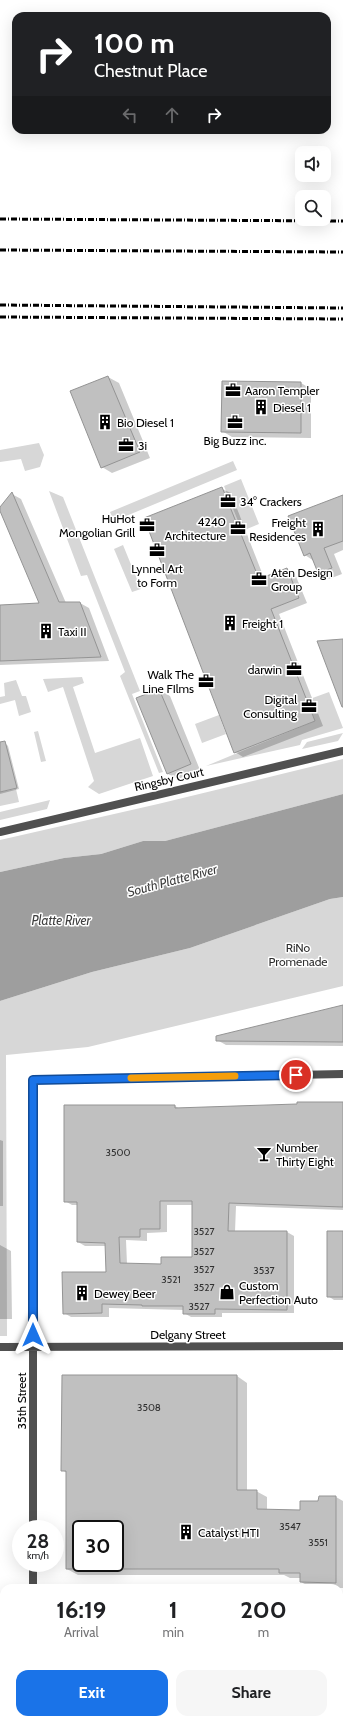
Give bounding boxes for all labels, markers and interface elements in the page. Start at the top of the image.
text: 100 m [94,26,175,60]
icon: right [28,28,80,80]
text: Chestnut Place [94,60,208,82]
icon: left [119,104,141,126]
icon: ahead [161,104,183,126]
icon: right [203,104,225,126]
map controls [295,146,331,226]
button: sound [295,146,331,182]
button: search [295,190,331,226]
office icon: Aaron Templer [224,381,242,399]
place label: Aaron Templer [245,383,320,398]
building icon: Diesel 1 [252,398,270,416]
place label: Diesel 1 [273,400,311,415]
building icon: Bio Diesel 1 [96,413,114,431]
office icon: Big Buzz inc. [226,413,244,431]
place label: Bio Diesel 1 [117,415,174,430]
place label: Big Buzz inc. [204,433,266,448]
office icon: 3i [117,436,135,454]
place label: 3i [138,438,147,453]
office icon: 34° Crackers [219,492,237,510]
place label: 34° Crackers [240,494,302,509]
place label: HuHot Mongolian Grill [59,511,135,540]
place label: 4240 Architecture [165,514,226,543]
place label: Freight Residences [249,515,306,544]
office icon: HuHot Mongolian Grill [138,516,156,534]
office icon: 4240 Architecture [229,519,247,537]
building icon: Freight Residences [309,520,327,538]
office icon: Lynnel Art to Form [148,541,166,559]
place label: Lynnel Art to Form [131,561,183,590]
place label: Aten Design Group [271,565,333,594]
office icon: Aten Design Group [250,570,268,588]
building icon: Freight 1 [221,614,239,632]
place label: Freight 1 [242,616,283,631]
building icon: Taxi II [37,622,55,640]
place label: Taxi II [58,624,86,639]
office icon: darwin [285,660,303,678]
place label: darwin [248,662,282,677]
place label: Walk The Line FIlms [142,667,194,696]
office icon: Walk The Line FIlms [197,672,215,690]
place label: Digital Consulting [243,692,298,721]
office icon: Digital Consulting [300,697,318,715]
street label: Ringsby Court [133,764,205,794]
water label: South Platte River [125,860,220,900]
water label: Platte River [31,912,92,928]
park label: RiNo Promenade [269,940,327,969]
pin [279,1058,313,1092]
icon: arrive [285,1064,307,1086]
place label: Number Thirty Eight [276,1140,334,1169]
bar icon: Number Thirty Eight [255,1145,273,1163]
house number: 3500 [106,1146,130,1159]
house number: 3527 [193,1225,215,1238]
house number: 3527 [193,1245,215,1258]
house number: 3527 [193,1263,215,1276]
house number: 3537 [253,1264,275,1277]
house number: 3521 [161,1273,181,1286]
place label: Custom Perfection Auto [239,1278,318,1307]
house number: 3527 [193,1281,215,1294]
shop icon: Custom Perfection Auto [218,1283,236,1301]
building icon: Dewey Beer [73,1284,91,1302]
place label: Dewey Beer [94,1286,156,1301]
house number: 3527 [188,1300,210,1313]
position arrow [12,1314,54,1356]
street label: Delgany Street [150,1327,226,1342]
street label: 35th Street [14,1372,29,1430]
house number: 3508 [137,1401,161,1414]
speed limit sign: 30 [72,1520,124,1572]
house number: 3547 [279,1520,301,1533]
building icon: Catalyst HTI [177,1523,195,1541]
place label: Catalyst HTI [198,1525,259,1540]
text: 28 [27,1529,49,1553]
house number: 3551 [308,1536,328,1549]
text: km/h [27,1549,49,1562]
text: 16:19 [56,1595,106,1624]
text: 1 [169,1595,178,1624]
text: 200 [240,1595,287,1624]
text: Arrival [64,1624,99,1640]
text: min [163,1624,184,1640]
text: m [258,1624,269,1640]
button: Exit [16,1670,168,1716]
button: Share [176,1670,327,1716]

